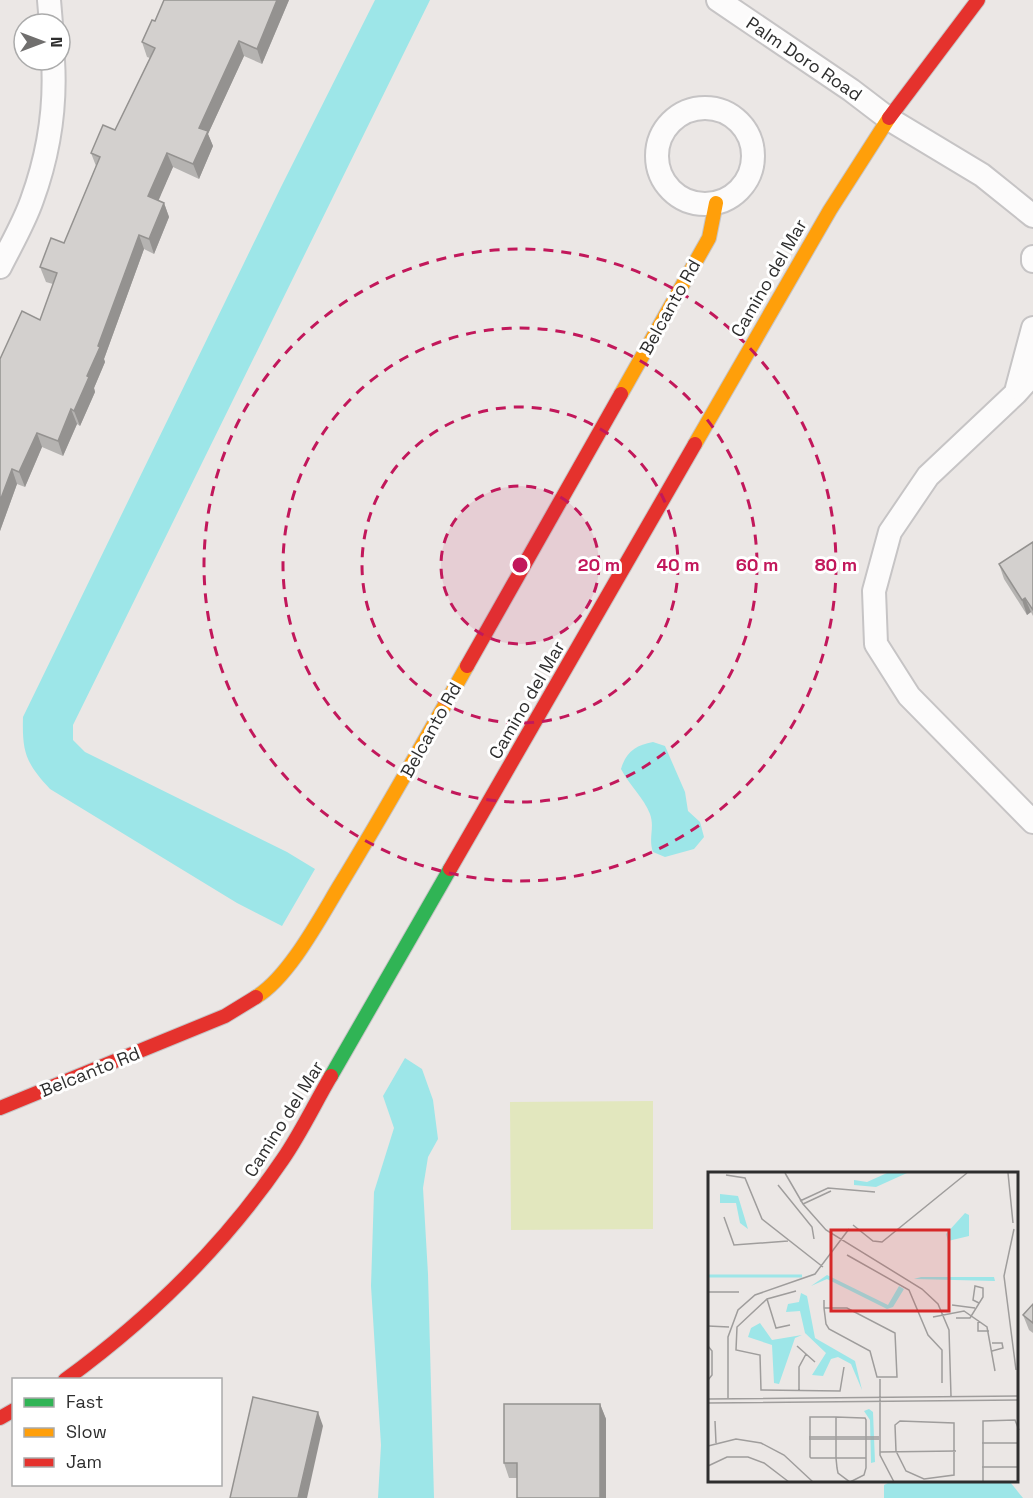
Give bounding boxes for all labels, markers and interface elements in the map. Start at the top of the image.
street label: Palm Doro Road [742,11,867,106]
north arrow [12,12,72,72]
text: N [46,37,67,47]
street label: Camino del Mar [725,214,812,341]
street label: Belcanto Rd [634,255,705,358]
text: 20 m [578,553,620,576]
text: 40 m [656,553,700,576]
text: 60 m [736,553,778,576]
text: 80 m [815,553,857,576]
centre of rings [510,555,530,575]
street label: Camino del Mar [483,636,570,763]
street label: Belcanto Rd [395,678,466,781]
street label: Belcanto Rd [37,1041,143,1102]
street label: Camino del Mar [239,1056,329,1181]
inset map [708,1172,1018,1483]
legend [12,1378,222,1486]
text: Fast [66,1390,103,1413]
text: Slow [66,1420,107,1443]
text: Jam [66,1450,102,1473]

